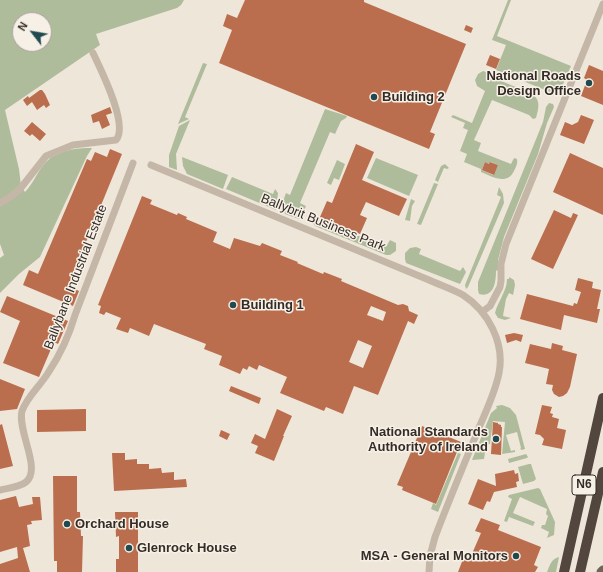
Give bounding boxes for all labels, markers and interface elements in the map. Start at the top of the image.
north arrow [12,12,52,52]
text: N [15,20,30,33]
place label: National Roads Design Office [486,68,581,99]
marker: National Roads Design Office [584,78,594,88]
place label: Building 2 [382,89,445,105]
marker: Building 2 [369,92,379,102]
street label: Ballybrit Business Park [258,191,388,255]
street label: Ballybane Industrial Estate [41,202,111,352]
place label: Building 1 [241,297,304,313]
marker: Building 1 [228,300,238,310]
place label: National Standards Authority of Ireland [368,424,488,455]
marker: National Standards Authority of Ireland [491,434,501,444]
road number: N6 [572,475,596,495]
place label: Orchard House [75,516,169,532]
marker: Orchard House [62,519,72,529]
place label: Glenrock House [137,540,237,556]
marker: Glenrock House [124,543,134,553]
place label: MSA - General Monitors [361,548,508,564]
marker: MSA - General Monitors [511,551,521,561]

